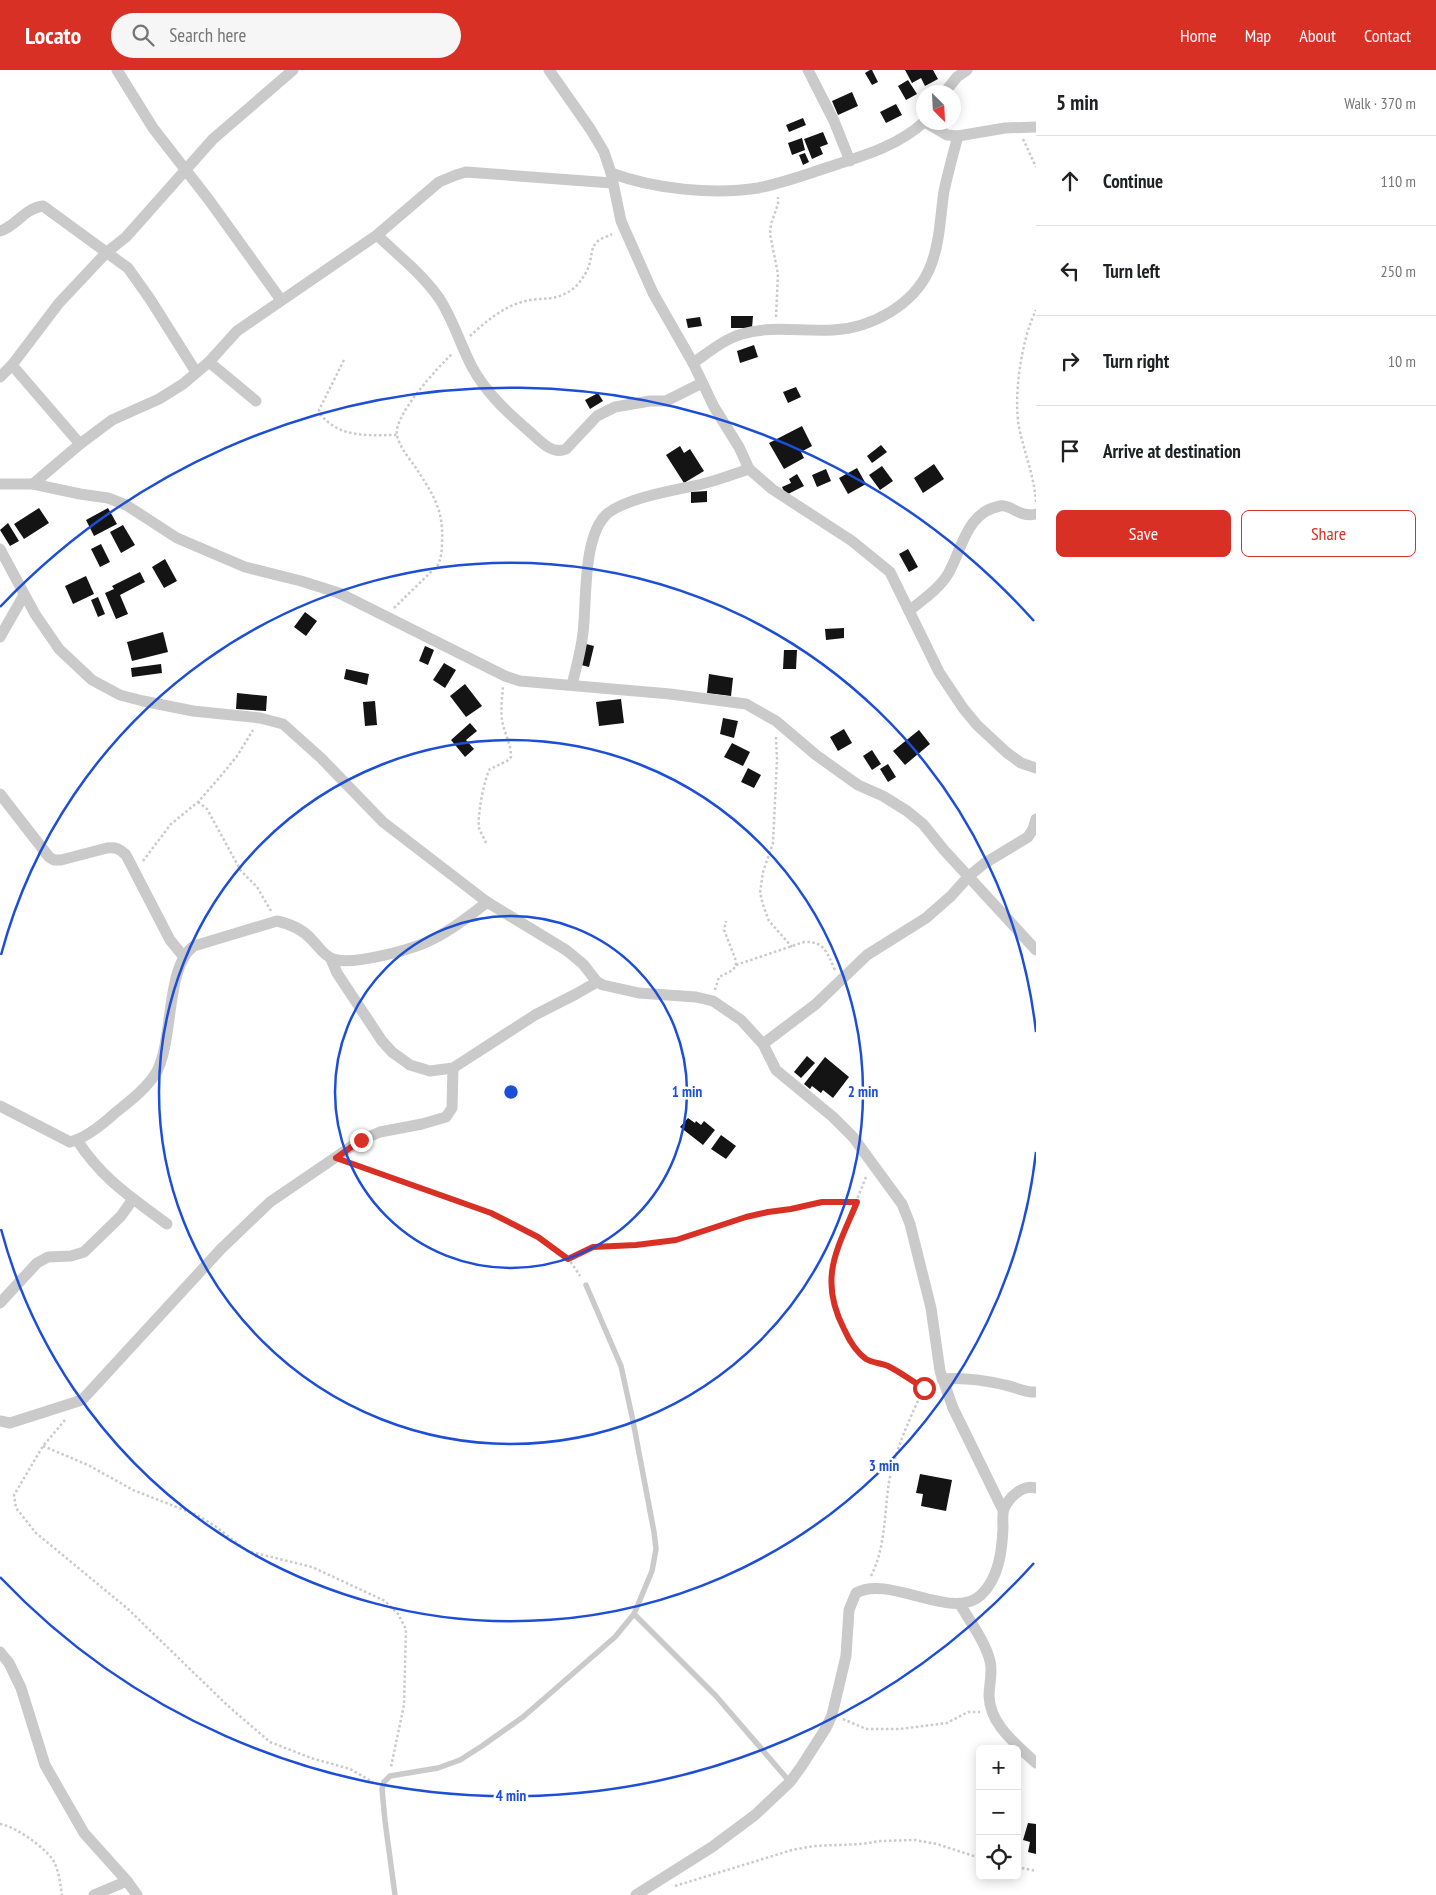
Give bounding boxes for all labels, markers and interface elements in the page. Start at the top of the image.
search box [111,13,461,58]
text: Locato [25,20,81,51]
icon: search [129,21,157,49]
text: Search here [169,23,246,47]
text: Home [1180,24,1217,47]
text: Map [1245,24,1271,47]
text: About [1299,24,1336,47]
text: Contact [1364,24,1411,47]
north arrow [916,85,961,130]
text: 5 min [1056,89,1098,116]
text: Walk · 370 m [1344,93,1416,113]
icon: ahead [1056,167,1084,195]
text: Continue [1103,169,1163,193]
text: 110 m [1381,171,1416,191]
icon: left [1056,257,1084,285]
text: Turn left [1103,259,1160,283]
text: 250 m [1381,261,1416,281]
icon: right [1056,347,1084,375]
text: Turn right [1103,349,1169,373]
text: 10 m [1388,351,1416,371]
icon: arrive [1056,437,1084,465]
text: Arrive at destination [1103,439,1241,463]
button: Save [1056,510,1231,557]
button: Share [1241,510,1416,557]
text: 1 min [672,1082,702,1101]
text: 2 min [848,1082,878,1101]
centre of rings [502,1083,520,1101]
route end [350,1129,373,1152]
route start [913,1377,936,1400]
text: 3 min [869,1456,899,1475]
map controls [976,1745,1021,1880]
button: + [976,1745,1021,1790]
text: 4 min [496,1786,526,1805]
button: − [976,1790,1021,1835]
button: locate [976,1835,1021,1880]

